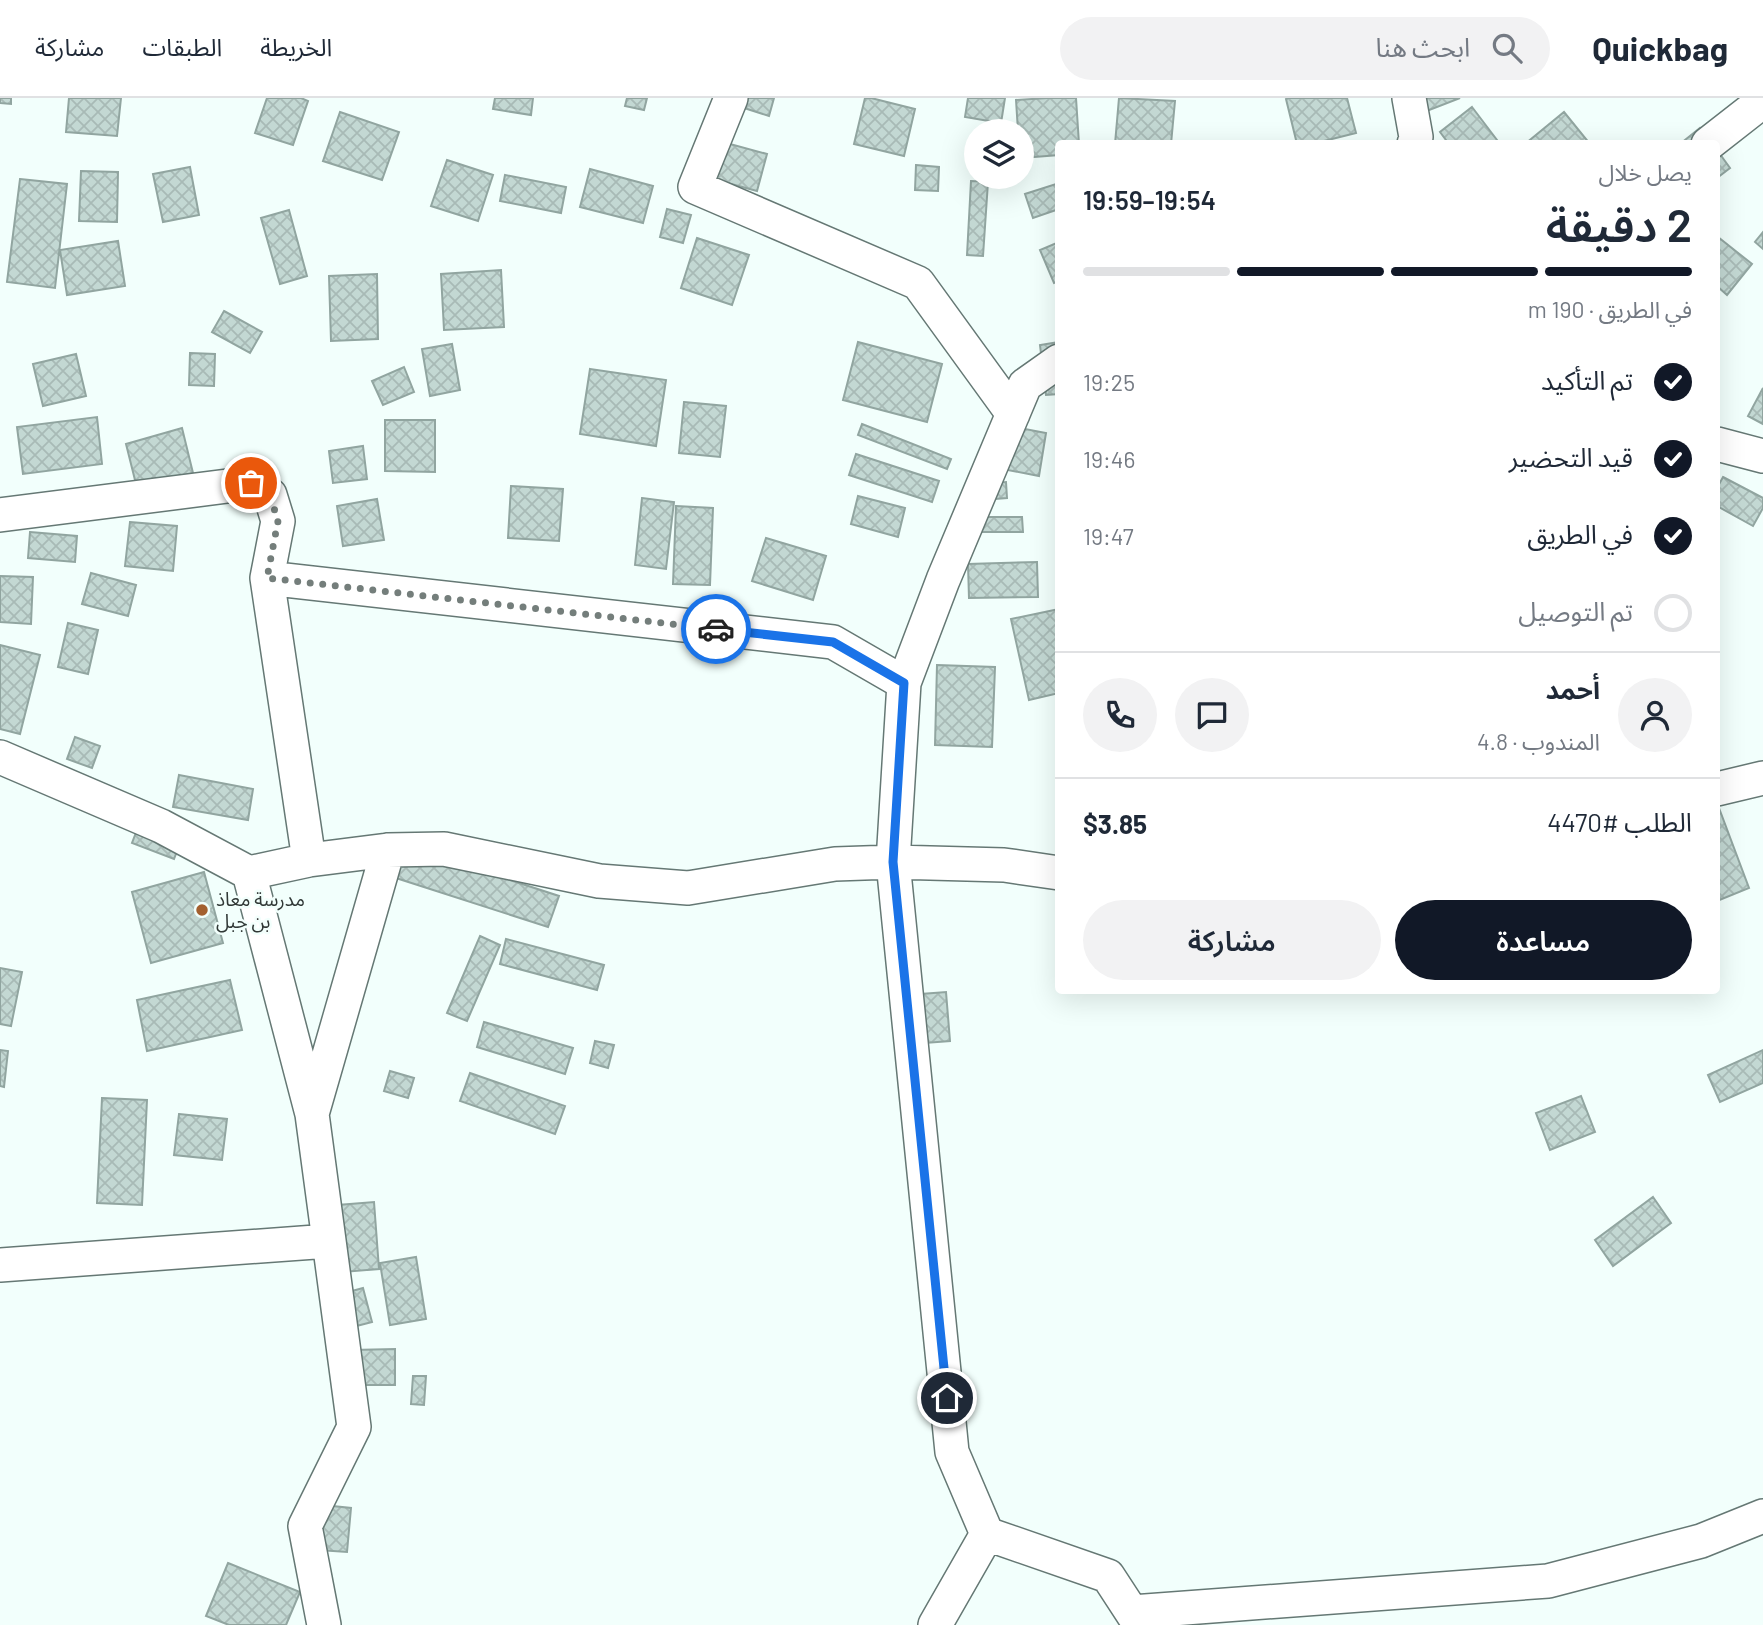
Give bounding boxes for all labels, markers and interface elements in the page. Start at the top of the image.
search box [1060,17,1550,80]
text: Quickbag [1592,28,1728,68]
icon: search [1488,29,1526,67]
text: ابحث هنا [1375,31,1470,62]
text: مشاركة [35,32,104,61]
text: الطبقات [142,32,222,61]
text: الخريطة [260,32,332,61]
map controls [964,119,1034,189]
button: layers [964,119,1034,189]
text: يصل خلال [1599,158,1692,186]
text: 19:54–19:59 [1083,184,1216,215]
text: 2 دقيقة [1546,196,1692,251]
text: في الطريق · 190 m [1528,295,1692,323]
icon: check [1654,363,1692,401]
text: تم التأكيد [1541,364,1633,395]
text: 19:25 [1083,368,1135,396]
icon: check [1654,440,1692,478]
text: قيد التحضير [1509,441,1633,472]
text: 19:46 [1083,445,1135,473]
pin [221,453,281,513]
icon: bag [232,464,270,502]
icon: check [1654,517,1692,555]
text: في الطريق [1527,518,1633,549]
text: 19:47 [1083,522,1134,550]
courier [681,594,751,664]
text: تم التوصيل [1518,595,1633,626]
icon: car [697,610,735,648]
text: أحمد [1546,673,1600,704]
button: phone [1083,678,1157,752]
button: chat [1175,678,1249,752]
button: person [1618,678,1692,752]
text: المندوب · 4.8 [1477,727,1600,755]
text: الطلب #4470 [1547,806,1692,837]
text: $3.85 [1083,808,1147,839]
place label: مدرسة معاذ بن جبل [216,887,305,933]
button: مشاركة [1083,900,1381,980]
button: مساعدة [1395,900,1692,980]
marker: مدرسة معاذ بن جبل [194,902,210,918]
pin [917,1368,977,1428]
icon: home [928,1379,966,1417]

